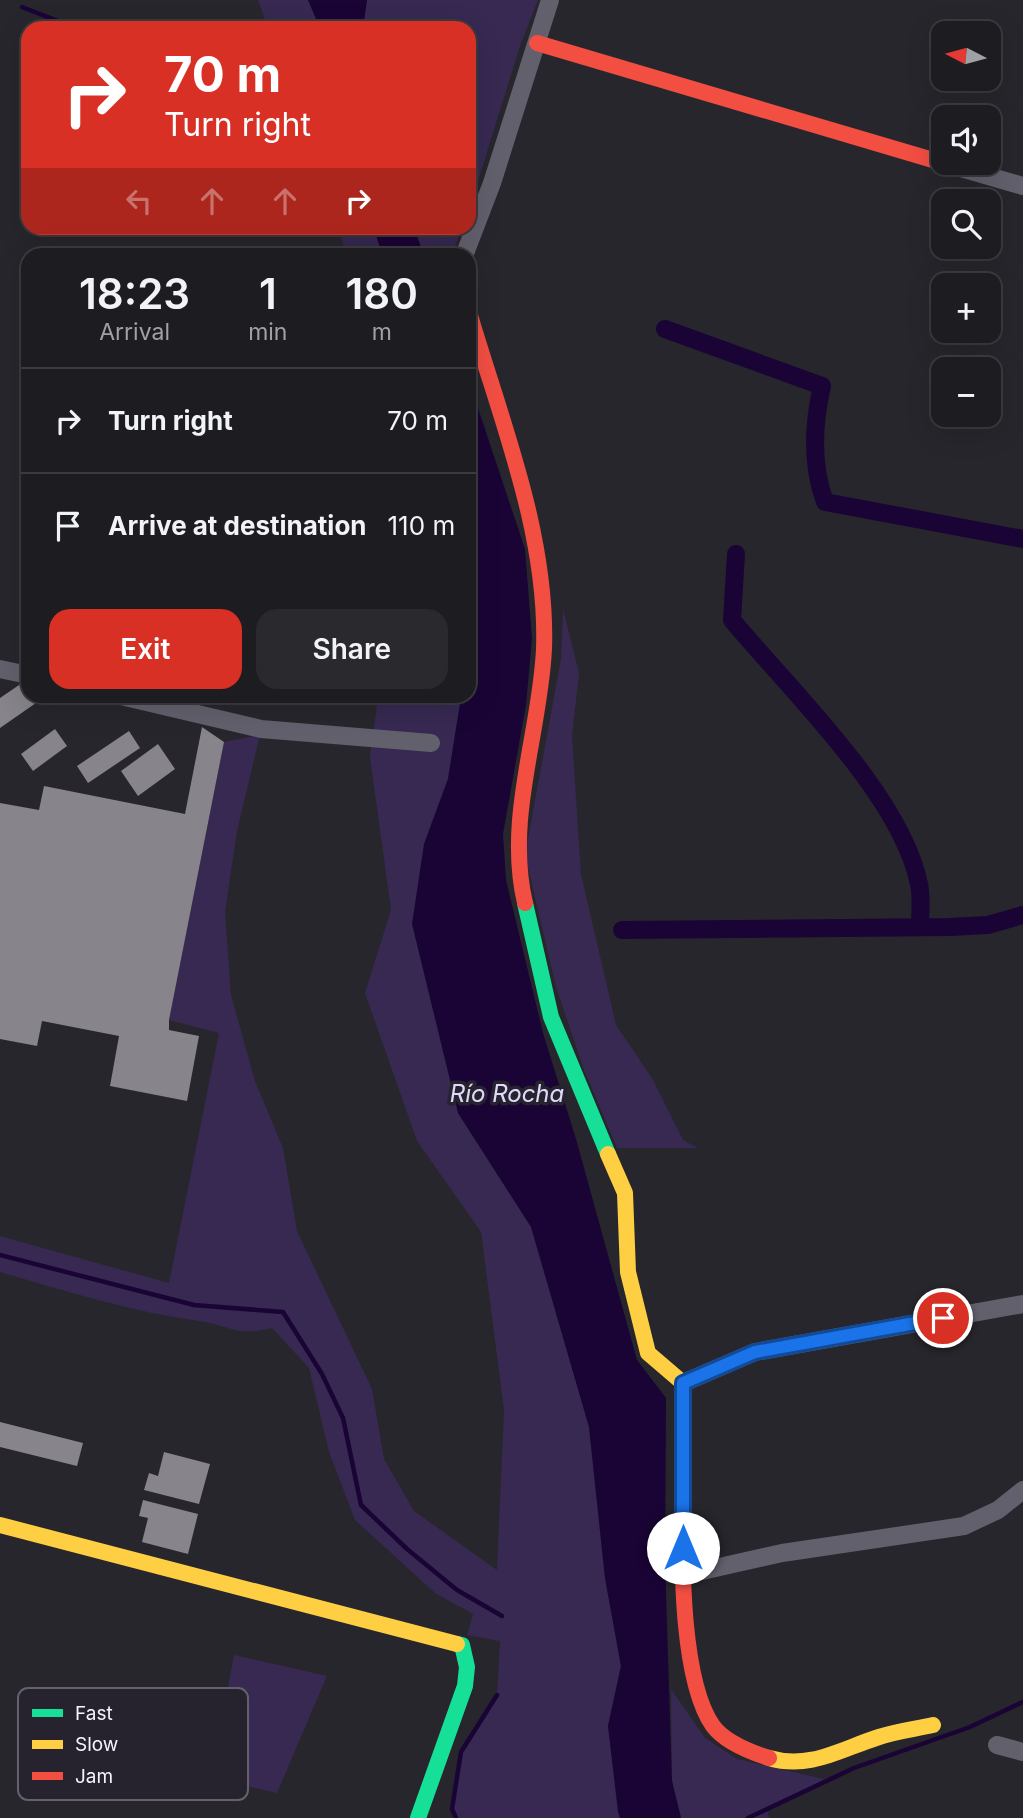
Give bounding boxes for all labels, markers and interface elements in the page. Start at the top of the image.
north arrow [931,21,1001,91]
map controls [931,21,1001,427]
text: 70 m [164,45,281,104]
icon: right [49,49,140,140]
text: Turn right [164,105,311,144]
button: sound [931,105,1001,175]
icon: left [120,182,158,220]
icon: ahead [193,182,231,220]
icon: ahead [266,182,304,220]
icon: right [339,182,377,220]
button: search [931,189,1001,259]
text: 18:23 [79,268,190,319]
text: 1 [259,268,277,319]
text: 180 [346,268,418,319]
button: + [931,273,1001,343]
text: Arrival [99,318,170,346]
text: min [248,318,287,346]
text: m [372,318,392,346]
button: − [931,357,1001,427]
icon: right [49,402,87,440]
text: Turn right [108,405,233,436]
text: 70 m [387,405,448,436]
icon: arrive [49,507,87,545]
text: Arrive at destination [108,510,367,541]
text: 110 m [388,510,455,541]
button: Exit [49,609,242,689]
button: Share [256,609,448,689]
water label: Río Rocha [450,1079,564,1108]
pin [913,1288,973,1348]
icon: arrive [924,1299,962,1337]
position arrow [646,1511,720,1585]
legend [18,1688,248,1800]
text: Fast [75,1702,113,1725]
text: Slow [75,1733,118,1756]
text: Jam [75,1765,113,1788]

